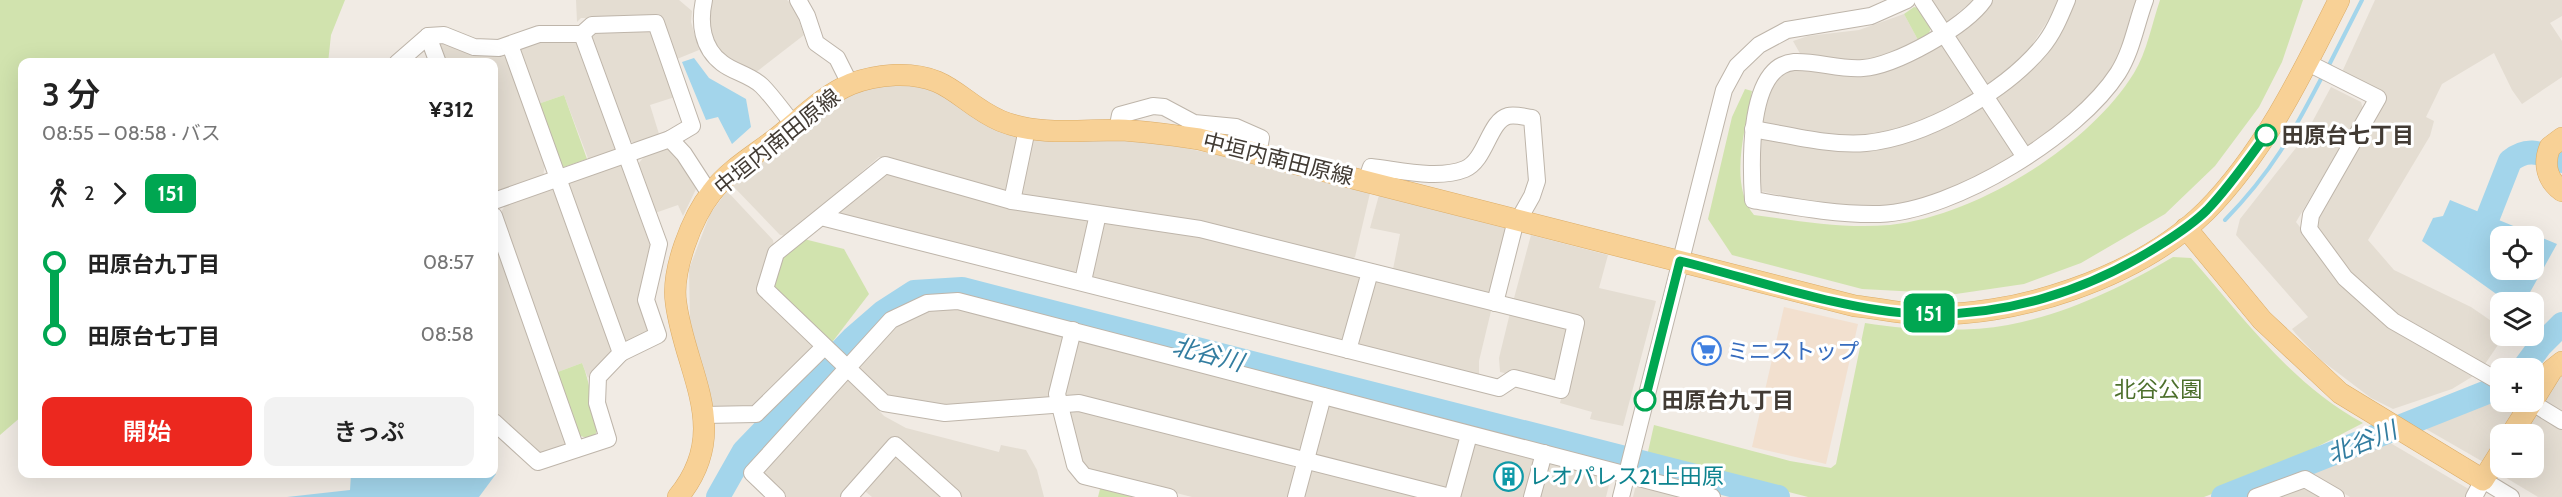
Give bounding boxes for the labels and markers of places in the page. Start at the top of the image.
place label: 田原台七丁目 [2282,122,2414,149]
marker: 田原台七丁目 [2255,124,2277,146]
supermarket icon: ミニストップ [1690,335,1722,367]
place label: ミニストップ [1727,338,1859,365]
place label: 田原台九丁目 [1662,387,1794,414]
marker: 田原台九丁目 [1634,389,1656,411]
building icon: レオパレス21上田原 [1492,460,1524,492]
place label: レオパレス21上田原 [1529,463,1724,490]

